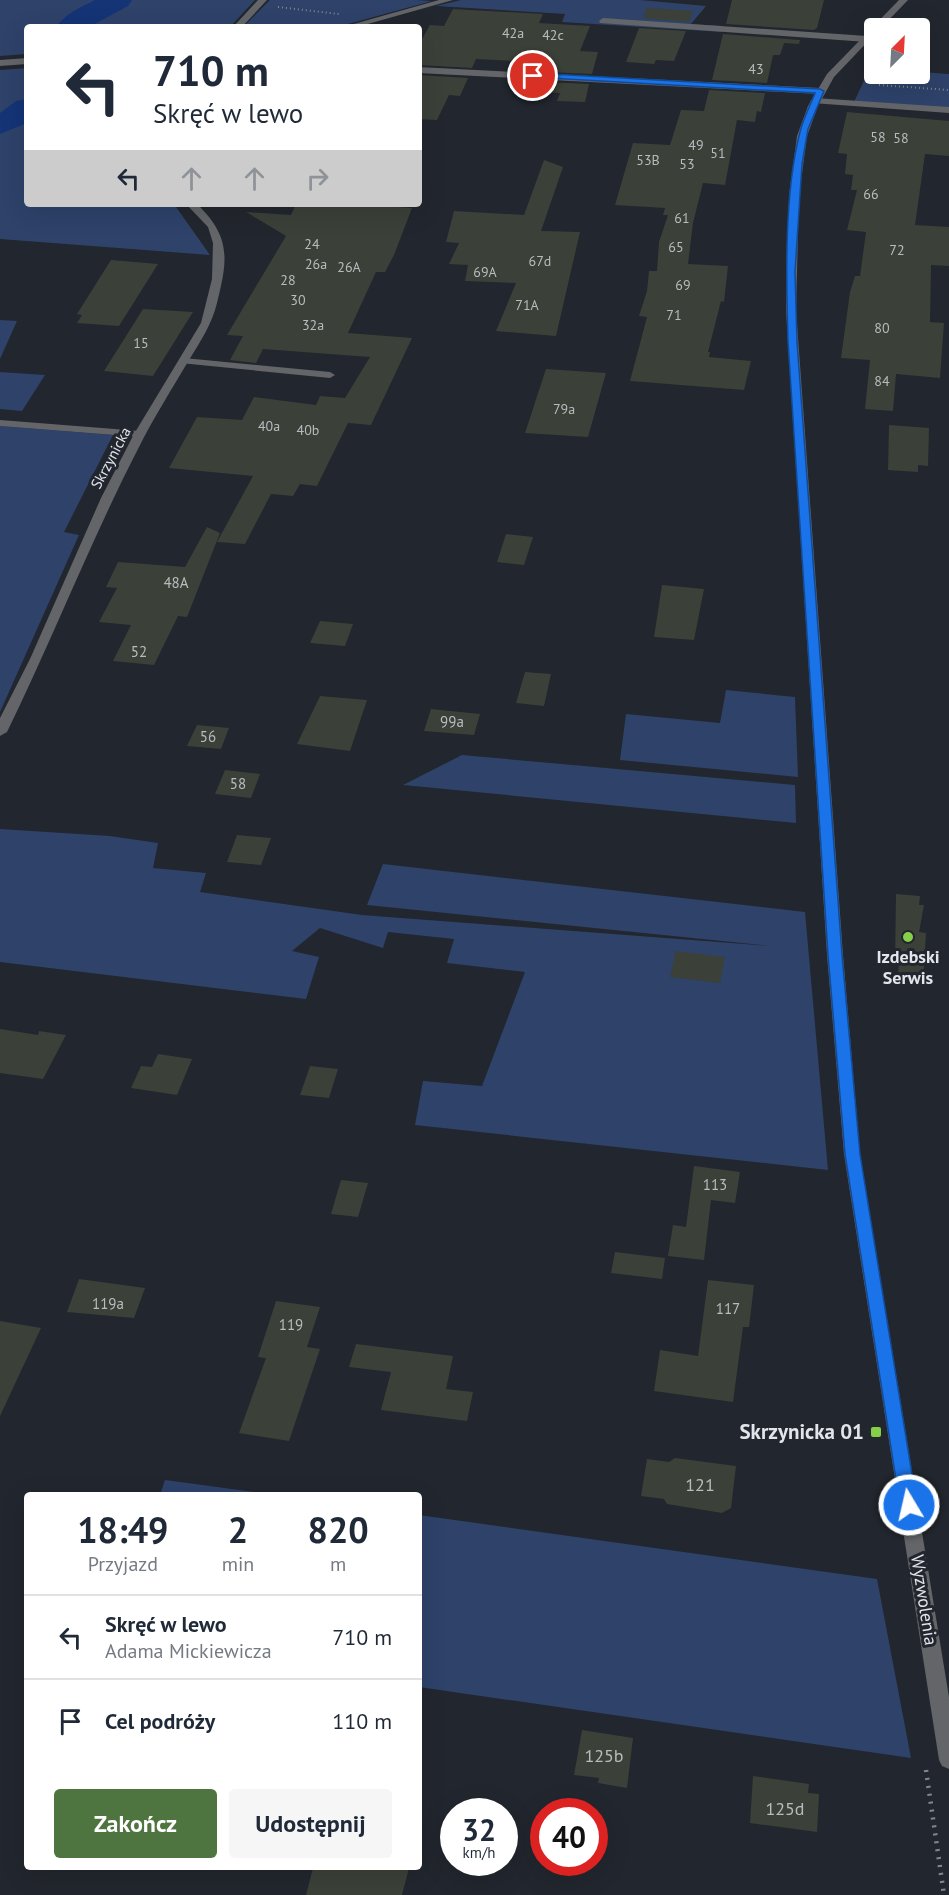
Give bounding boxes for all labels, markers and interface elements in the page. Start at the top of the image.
north arrow [864,18,930,84]
map controls [864,18,930,84]
house number: 42a [502,24,524,42]
house number: 42c [542,26,564,44]
text: 710 m [153,43,269,98]
icon: left [54,48,132,126]
pin [507,50,558,101]
icon: arrive [516,59,549,92]
house number: 43 [748,60,764,78]
text: Skręć w lewo [153,96,303,130]
house number: 58 [870,128,886,146]
house number: 58 [893,129,909,147]
house number: 49 [688,136,704,154]
house number: 51 [710,144,726,162]
house number: 53B [636,151,660,169]
house number: 53 [679,155,695,173]
icon: left [112,162,145,195]
icon: ahead [175,162,208,195]
icon: ahead [238,162,271,195]
icon: right [301,162,334,195]
house number: 66 [863,185,879,203]
house number: 61 [674,209,690,227]
house number: 24 [304,235,320,253]
house number: 65 [668,238,684,256]
house number: 72 [889,241,905,259]
house number: 67d [529,252,551,270]
house number: 26a [305,255,327,273]
house number: 26A [337,258,362,276]
house number: 69A [473,263,498,281]
house number: 28 [280,271,296,289]
house number: 69 [675,276,691,294]
house number: 30 [290,291,306,309]
house number: 71A [515,296,540,314]
house number: 71 [666,306,682,324]
house number: 32a [302,316,324,334]
house number: 80 [874,319,890,337]
house number: 15 [133,334,149,352]
house number: 84 [874,372,890,390]
house number: 79a [553,400,575,418]
house number: 40a [258,417,280,435]
house number: 40b [297,421,319,439]
street label: Skrzynicka [86,424,135,492]
house number: 48A [163,573,189,592]
house number: 52 [131,642,147,661]
house number: 99a [440,712,464,731]
house number: 56 [200,727,216,746]
house number: 58 [230,774,246,793]
marker: Izdebski Serwis [901,930,915,944]
place label: Izdebski Serwis [876,945,940,989]
house number: 113 [703,1175,727,1194]
house number: 119a [92,1294,124,1313]
house number: 117 [716,1299,740,1318]
house number: 119 [279,1315,303,1334]
place label: Skrzynicka 01 [739,1418,864,1445]
marker: Skrzynicka 01 [869,1425,883,1439]
house number: 121 [685,1473,715,1496]
position arrow [877,1473,941,1537]
text: 18:49 [77,1506,169,1553]
text: 2 [228,1506,248,1553]
text: 820 [308,1506,369,1553]
text: Przyjazd [88,1551,158,1577]
text: min [222,1551,254,1577]
text: m [330,1551,346,1577]
street label: Wyzwolenia [906,1553,943,1647]
text: Skręć w lewo [105,1610,226,1638]
icon: left [54,1621,87,1654]
text: 710 m [332,1623,392,1651]
text: Adama Mickiewicza [105,1638,272,1664]
icon: arrive [54,1705,87,1738]
text: Cel podróży [105,1707,215,1735]
text: 110 m [332,1707,392,1735]
house number: 125b [584,1744,624,1767]
button: Zakończ [54,1789,217,1858]
button: Udostępnij [229,1789,392,1858]
house number: 125d [765,1797,805,1820]
speed limit sign: 40 [530,1798,608,1876]
text: 32 [462,1810,496,1849]
text: km/h [463,1843,495,1862]

